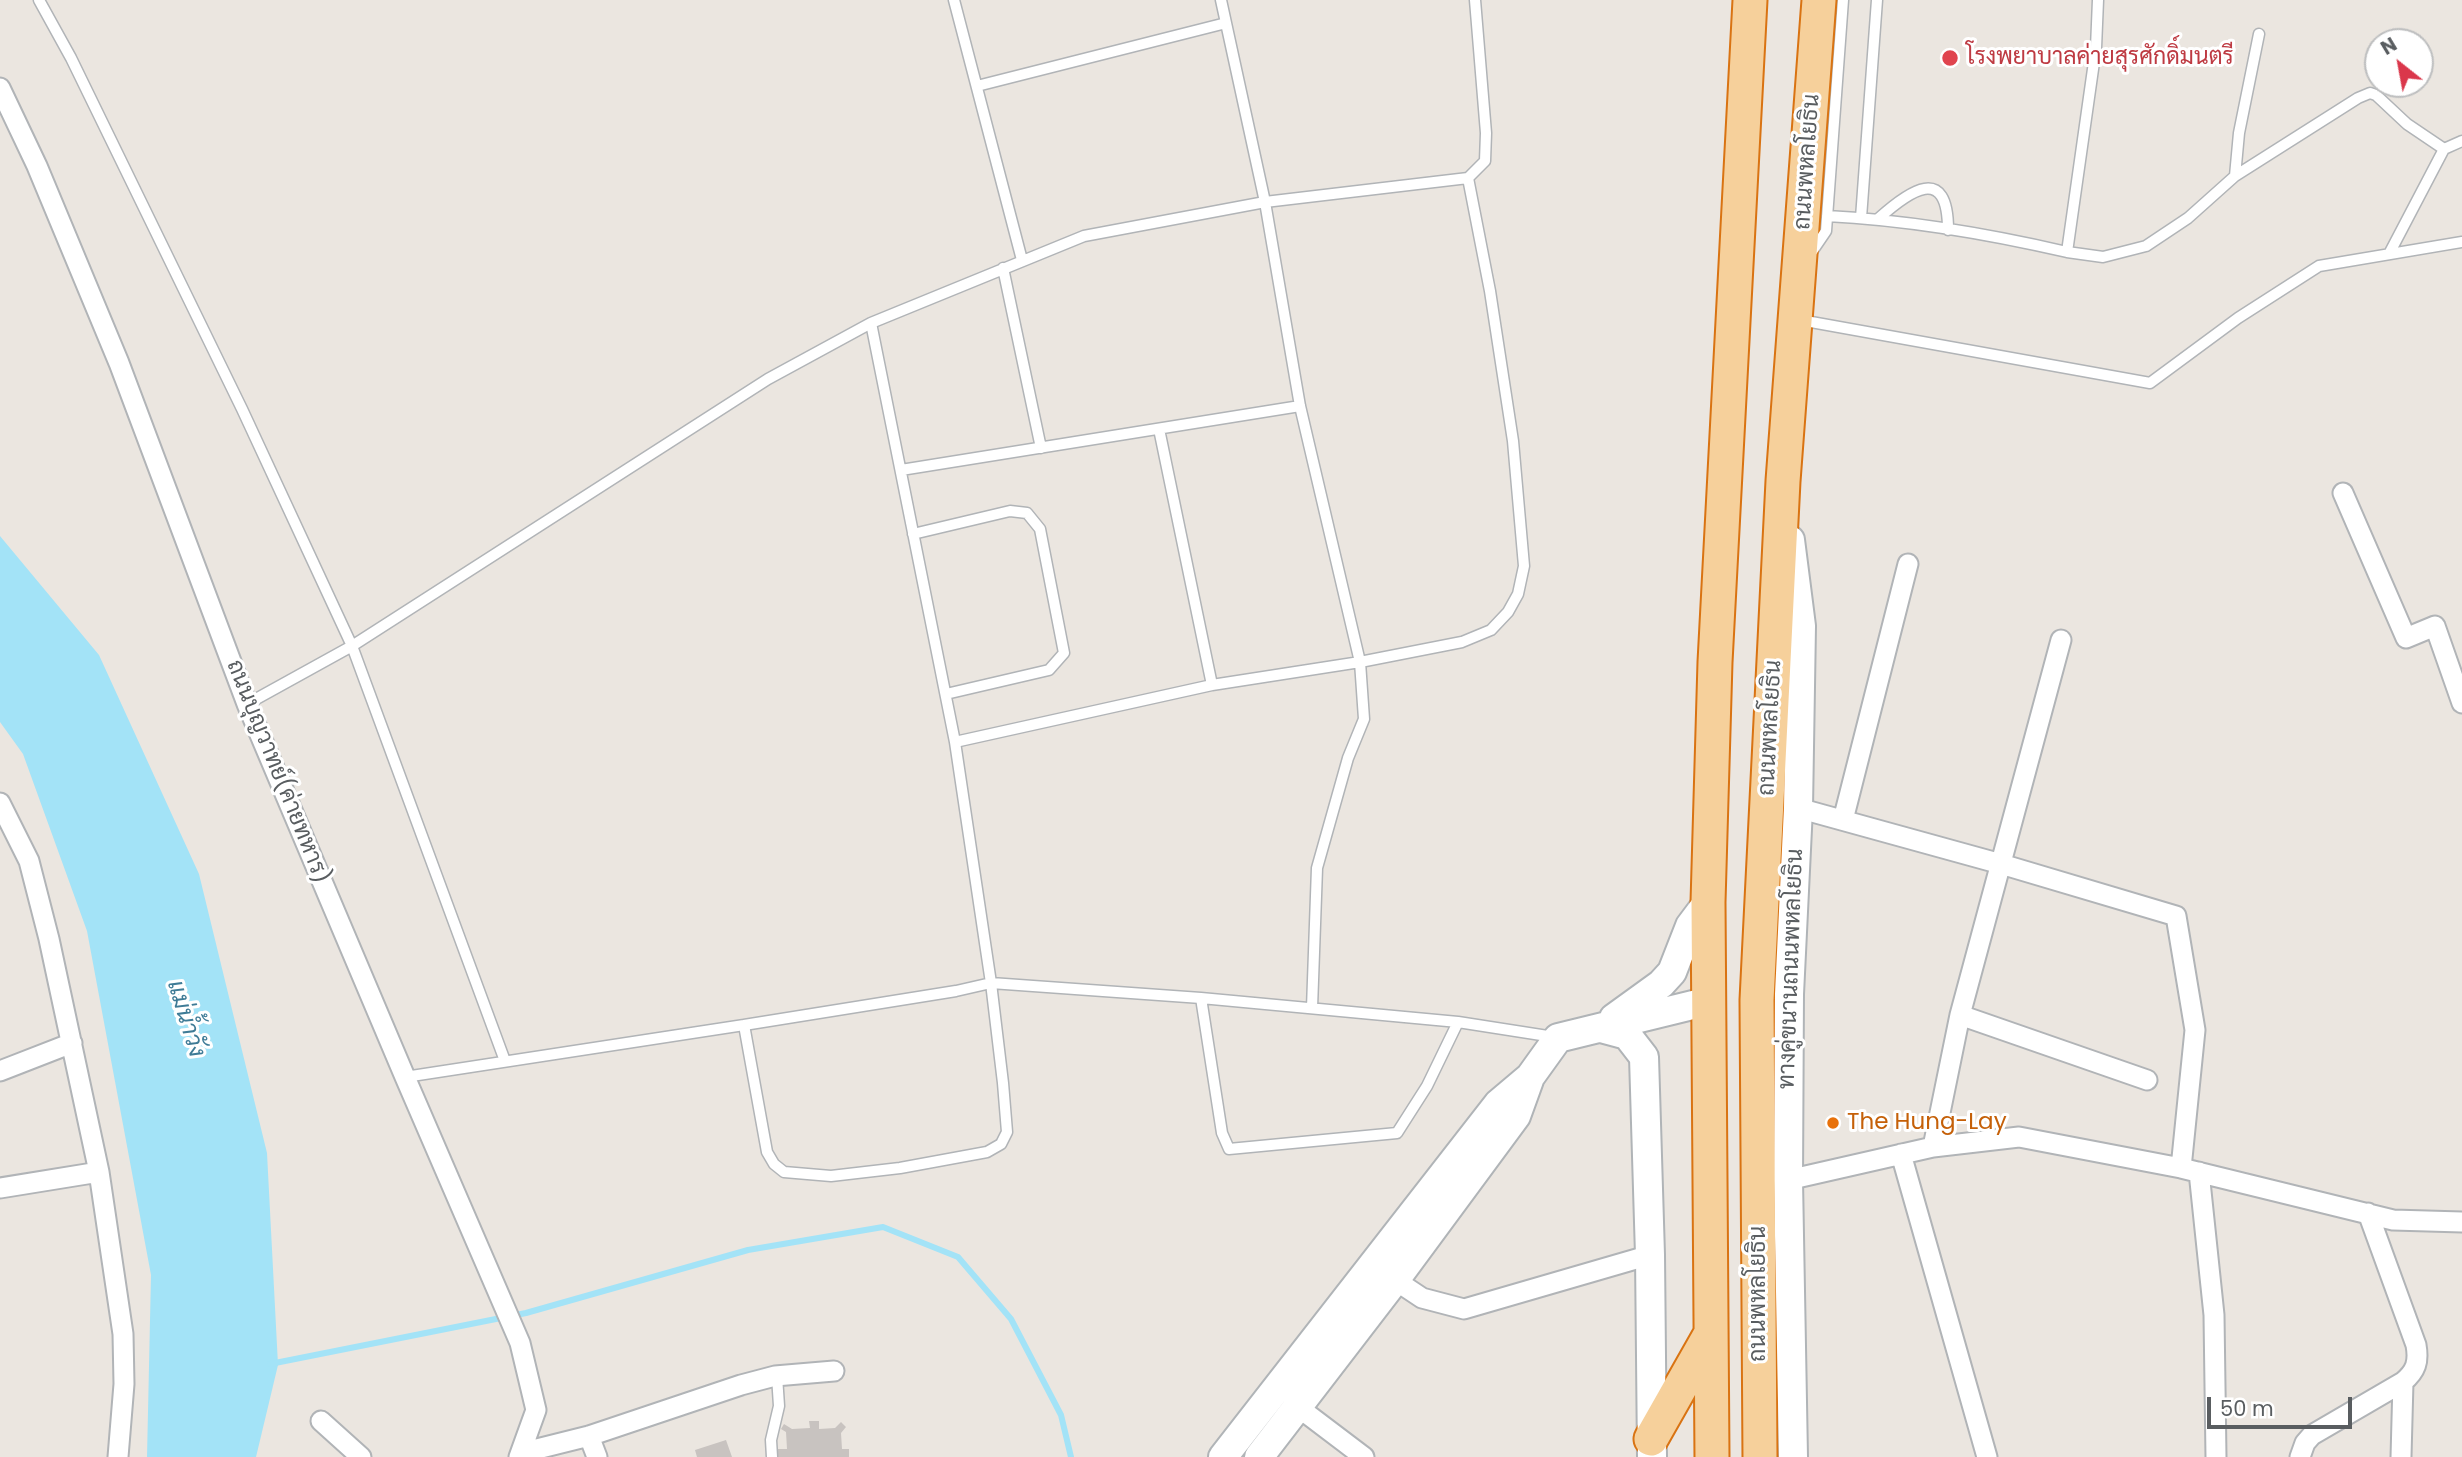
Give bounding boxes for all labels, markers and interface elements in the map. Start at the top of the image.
north arrow [2364,28,2434,98]
text: N [2376,31,2402,62]
place label: โรงพยาบาลค่ายสุรศักดิ์มนตรี [1966,44,2234,72]
marker: โรงพยาบาลค่ายสุรศักดิ์มนตรี [1940,48,1960,68]
street label: ถนนพหลโยธิน [1789,93,1827,231]
street label: ถนนบุญวาทย์(ค่ายทหาร) [219,656,335,888]
street label: ถนนพหลโยธิน [1754,659,1788,797]
street label: ทางคู่ขนานถนนพหลโยธิน [1774,848,1810,1090]
water label: แม่น้ำวัง [160,977,210,1061]
place label: The Hung-Lay [1847,1109,2007,1137]
marker: The Hung-Lay [1825,1115,1841,1131]
street label: ถนนพหลโยธิน [1745,1226,1773,1362]
scale bar [2210,1384,2355,1428]
text: 50 m [2220,1394,2274,1423]

